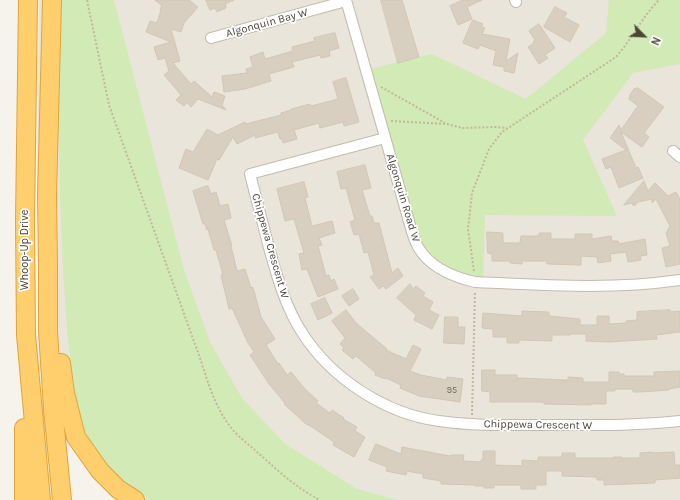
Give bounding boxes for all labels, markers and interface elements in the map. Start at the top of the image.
street label: Algonquin Bay W [225,6,309,40]
north arrow [624,16,664,56]
text: N [648,35,663,47]
street label: Algonquin Road W [383,152,423,244]
street label: Chippewa Crescent W [249,192,291,300]
street label: Whoop-Up Drive [18,210,32,290]
house number: 95 [447,385,457,395]
street label: Chippewa Crescent W [484,417,592,433]

